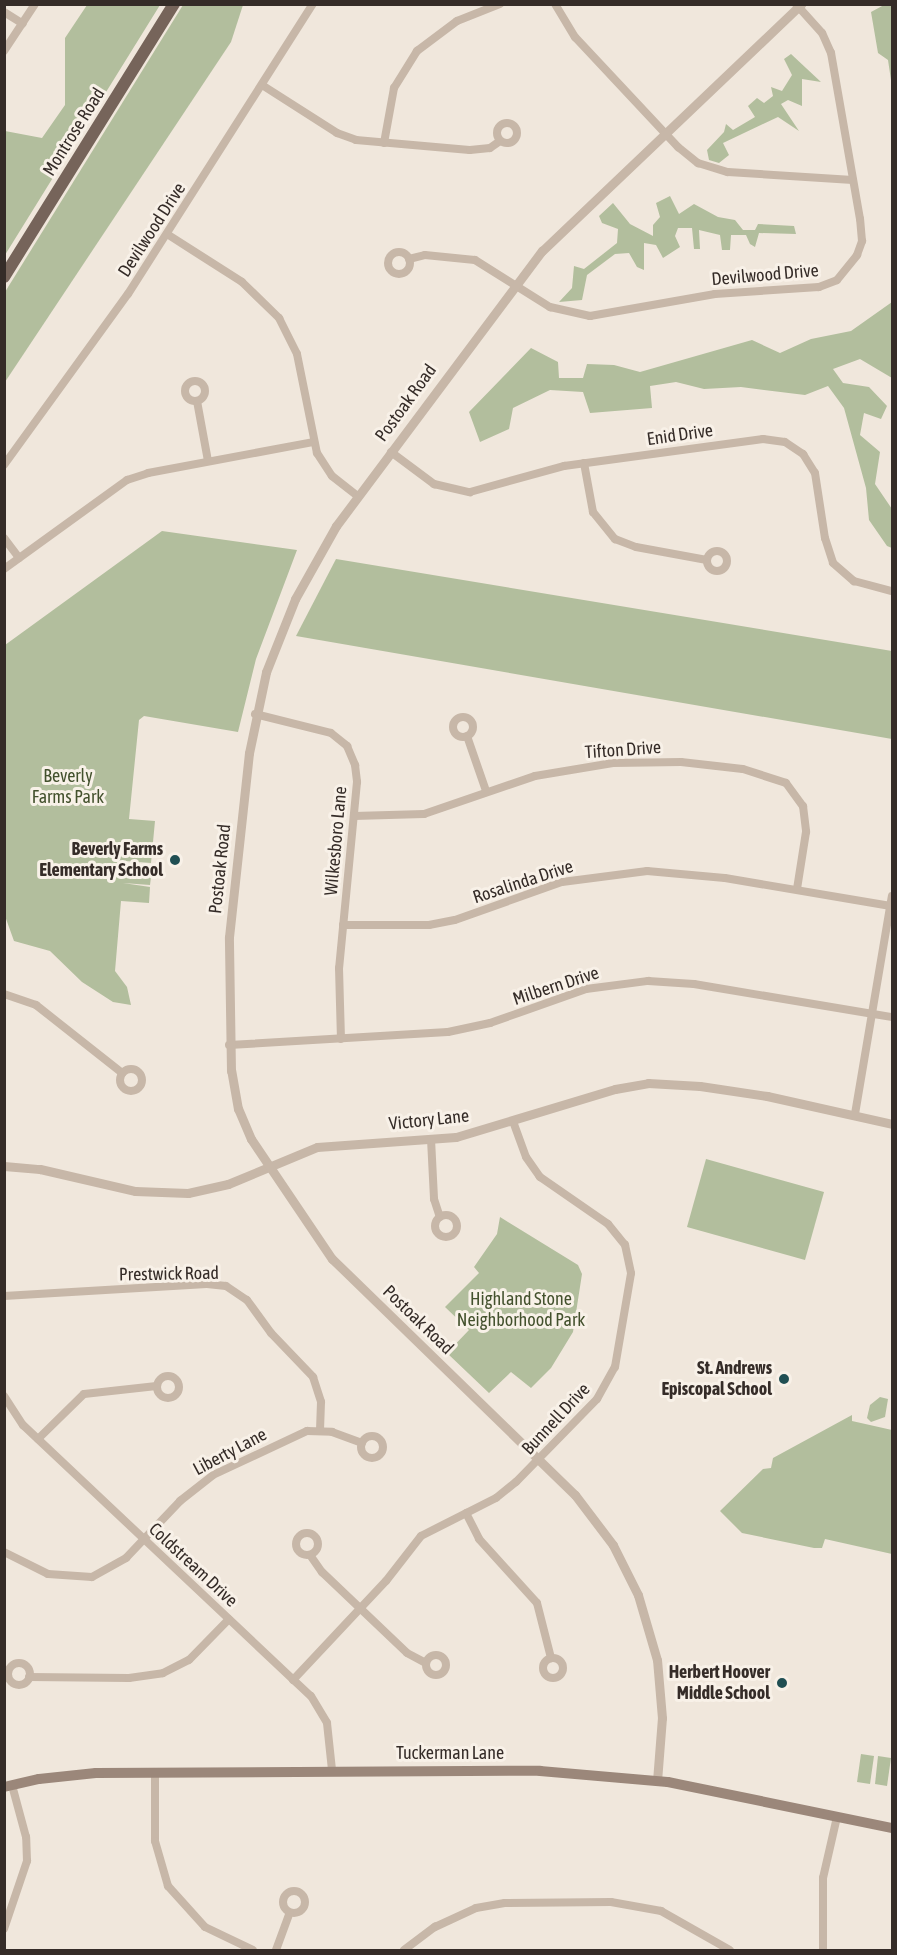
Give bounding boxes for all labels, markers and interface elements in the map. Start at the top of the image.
street label: Montrose Road [38,84,110,180]
street label: Devilwood Drive [114,179,190,281]
street label: Devilwood Drive [710,260,820,290]
street label: Postoak Road [371,360,441,446]
street label: Enid Drive [646,420,714,450]
street label: Tifton Drive [584,737,662,763]
park label: Beverly Farms Park [32,766,104,808]
street label: Wilkesboro Lane [320,786,352,896]
street label: Postoak Road [205,823,235,915]
place label: Beverly Farms Elementary School [39,839,163,882]
marker: Beverly Farms Elementary School [168,853,182,867]
street label: Rosalinda Drive [470,856,576,908]
street label: Milbern Drive [510,962,602,1010]
street label: Victory Lane [388,1105,470,1135]
street label: Prestwick Road [119,1262,219,1286]
street label: Postoak Road [378,1281,458,1359]
park label: Highland Stone Neighborhood Park [457,1289,585,1332]
place label: St. Andrews Episcopal School [661,1358,772,1400]
marker: St. Andrews Episcopal School [777,1372,791,1386]
street label: Bunnell Drive [517,1379,595,1459]
street label: Liberty Lane [190,1424,270,1480]
street label: Coldstream Drive [144,1518,242,1612]
place label: Herbert Hoover Middle School [669,1662,770,1704]
marker: Herbert Hoover Middle School [775,1676,789,1690]
street label: Tuckerman Lane [396,1742,504,1764]

